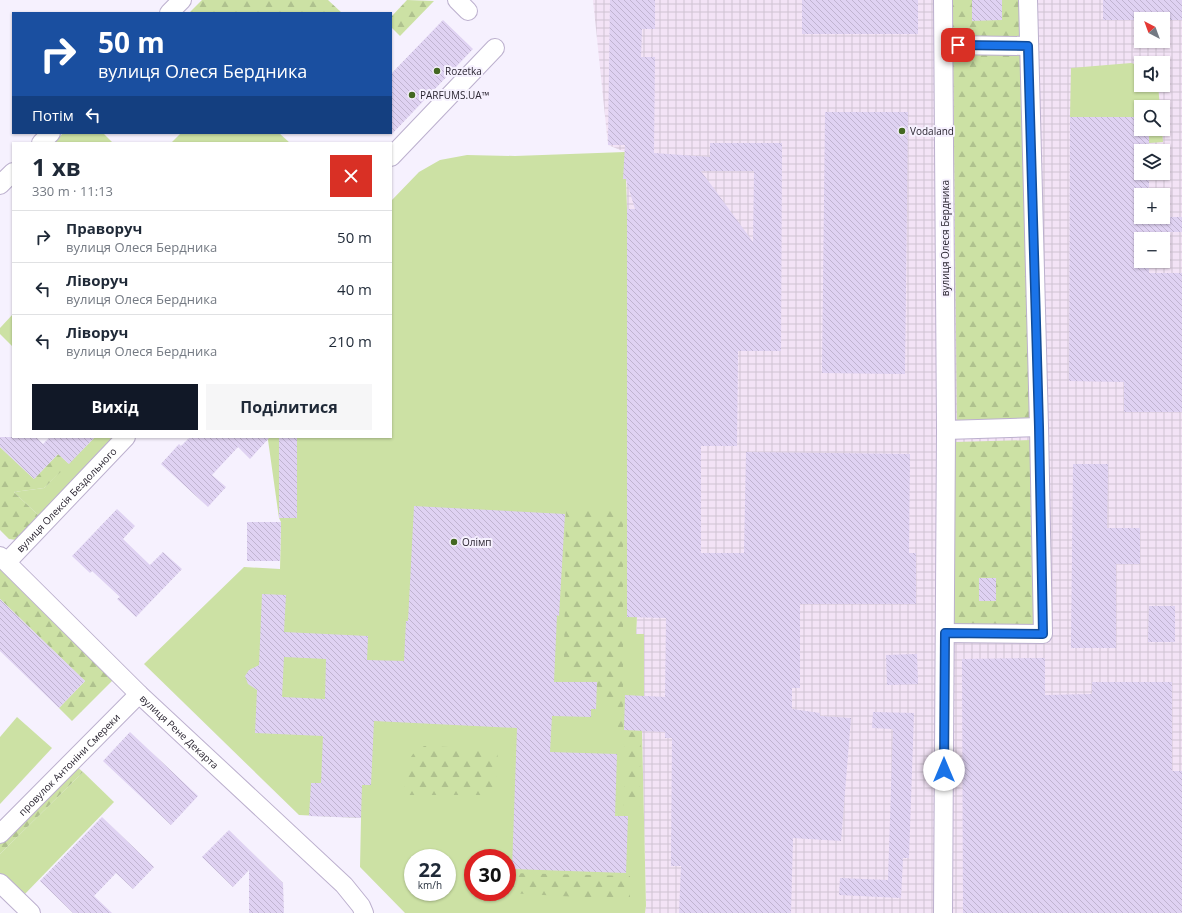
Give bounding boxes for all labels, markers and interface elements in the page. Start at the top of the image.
north arrow [1134,12,1170,48]
map controls [1134,12,1170,268]
text: 50 m [98,23,165,61]
icon: right [32,28,84,80]
pin [941,28,975,62]
icon: arrive [947,34,969,56]
button: sound [1134,56,1170,92]
text: вулиця Олеся Бердника [98,59,307,83]
place label: Rozetka [445,64,482,78]
marker: Rozetka [432,66,442,76]
place label: PARFUMS.UA™ [420,88,489,102]
marker: PARFUMS.UA™ [407,90,417,100]
button: search [1134,100,1170,136]
icon: left [82,104,104,126]
text: Потім [32,105,74,125]
place label: Vodaland [910,124,954,138]
marker: Vodaland [897,126,907,136]
button: layers [1134,144,1170,180]
text: 1 хв [32,150,81,183]
button: close [330,155,372,197]
street label: вулиця Олеся Бердника [938,180,952,296]
text: 330 m · 11:13 [32,182,113,200]
button: + [1134,188,1170,224]
text: Праворуч [66,218,142,238]
icon: right [32,226,54,248]
text: 50 m [337,227,372,247]
button: − [1134,232,1170,268]
text: вулиця Олеся Бердника [66,238,217,256]
text: Ліворуч [66,270,128,290]
icon: left [32,278,54,300]
text: 40 m [337,279,372,299]
text: вулиця Олеся Бердника [66,290,217,308]
text: Ліворуч [66,322,128,342]
icon: left [32,330,54,352]
text: 210 m [328,331,372,351]
text: вулиця Олеся Бердника [66,342,217,360]
button: Вихід [32,384,198,430]
button: Поділитися [206,384,372,430]
street label: вулиця Олексія Бездольного [13,444,120,555]
place label: Олімп [462,535,492,549]
marker: Олімп [449,537,459,547]
street label: вулиця Рене Декарта [137,691,222,772]
street label: провулок Антоніни Смереки [15,710,123,819]
position arrow [923,749,965,791]
speed limit sign: 30 [464,849,516,901]
text: 22 [419,856,441,883]
text: km/h [418,878,442,892]

